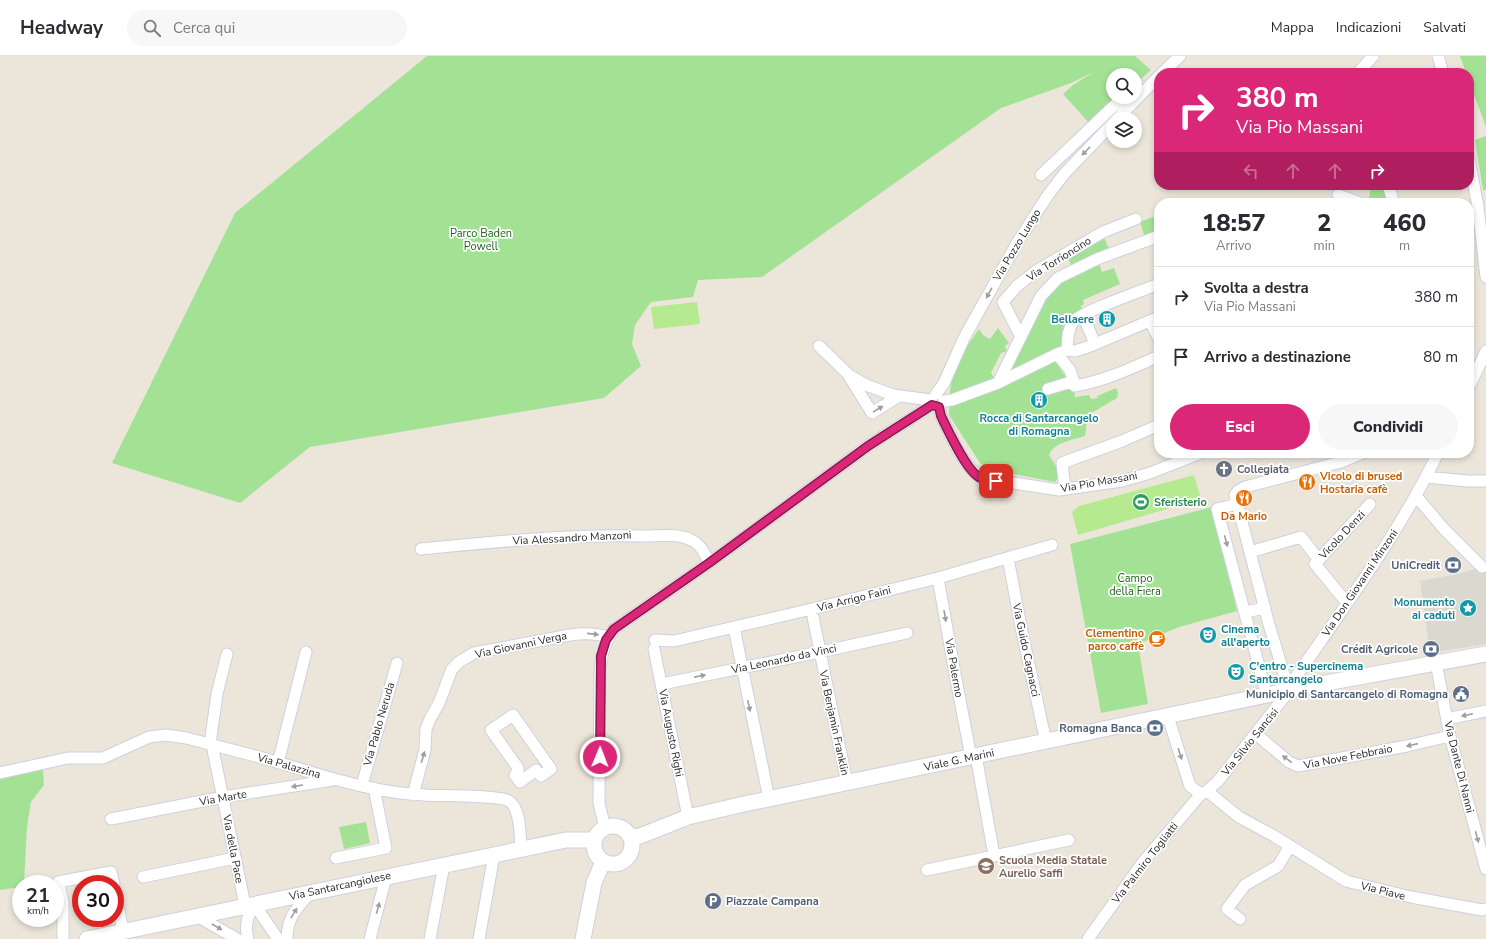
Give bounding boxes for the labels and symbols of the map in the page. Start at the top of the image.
one-way arrow [1081,146,1091,156]
street label: Via Pozzo Lungo [989,206,1044,285]
park label: Parco Baden Powell [450,226,512,254]
street label: Via Torrioncino [1023,233,1094,285]
one-way arrow [986,287,993,298]
building icon: Bellaere [1097,309,1117,329]
place label: Bellaere [1051,312,1094,327]
building icon: Rocca di Santarcangelo di Romagna [1029,390,1049,410]
one-way arrow [872,405,884,412]
place label: Rocca di Santarcangelo di Romagna [979,411,1099,439]
church icon: Collegiata [1214,459,1234,479]
place label: Collegiata [1237,462,1289,477]
pin [979,464,1013,498]
street label: Via Pio Massani [1058,468,1139,496]
place label: Vicolo di brused Hostaria cafè [1319,469,1402,497]
restaurant icon: Vicolo di brused Hostaria cafè [1297,472,1317,492]
restaurant icon: Da Mario [1234,488,1254,508]
sports icon: Sferisterio [1131,492,1151,512]
place label: Sferisterio [1154,495,1207,510]
street label: Vicolo Denzi [1315,507,1368,563]
place label: Da Mario [1221,509,1267,524]
street label: Via Alessandro Manzoni [511,527,632,549]
street label: Via Don Giovanni Minzoni [1318,527,1401,640]
one-way arrow [1223,535,1229,547]
bank icon: UniCredit [1443,555,1463,575]
place label: UniCredit [1391,558,1441,573]
park label: Campo della Fiera [1109,571,1161,599]
street label: Via Arrigo Faini [815,583,893,616]
place label: Monumento ai caduti [1394,595,1455,623]
place icon: Monumento ai caduti [1458,598,1478,618]
street label: Via Guido Cagnacci [1009,601,1043,698]
one-way arrow [942,610,948,622]
place label: Cinema all'aperto [1221,622,1270,650]
theatre icon: Cinema all'aperto [1198,625,1218,645]
place label: Clementino parco caffè [1085,626,1144,654]
street label: Via Giovanni Verga [473,628,568,662]
cafe icon: Clementino parco caffè [1147,629,1167,649]
one-way arrow [587,631,599,637]
street label: Via Palermo [941,636,967,699]
bank icon: Crédit Agricole [1421,639,1441,659]
street label: Via Leonardo da Vinci [729,641,838,678]
place label: Crédit Agricole [1341,642,1418,657]
place label: C'entro - Supercinema Santarcangelo [1249,659,1363,687]
theatre icon: C'entro - Supercinema Santarcangelo [1226,662,1246,682]
street label: Via Benjamin Franklin [815,668,852,777]
one-way arrow [694,673,706,679]
street label: Via Pablo Neruda [360,680,398,768]
public building icon: Municipio di Santarcangelo di Romagna [1451,684,1471,704]
street label: Via Augusto Righi [655,687,687,778]
place label: Municipio di Santarcangelo di Romagna [1246,687,1448,702]
one-way arrow [747,700,753,712]
street label: Via Silvio Sancisi [1218,705,1282,780]
one-way arrow [1460,713,1473,719]
bank icon: Romagna Banca [1145,718,1165,738]
street label: Via Dante Di Nanni [1440,719,1478,814]
place label: Romagna Banca [1059,721,1142,736]
position arrow [579,736,621,778]
street label: Via Nove Febbraio [1301,741,1394,773]
one-way arrow [1406,742,1419,748]
street label: Viale G. Marini [921,745,996,775]
one-way arrow [1177,748,1183,760]
street label: Via Palazzina [255,750,323,782]
one-way arrow [421,751,427,764]
one-way arrow [1281,755,1292,763]
one-way arrow [291,783,303,789]
street label: Via Marte [197,786,248,810]
street label: Via della Pace [219,812,247,885]
street label: Via Palmiro Togliatti [1108,819,1182,908]
one-way arrow [1474,831,1480,843]
place label: Scuola Media Statale Aurelio Saffi [999,853,1107,881]
school or university icon: Scuola Media Statale Aurelio Saffi [976,856,996,876]
street label: Via Santarcangiolese [287,868,392,904]
speed limit sign: 30 [72,875,124,927]
street label: Via Piave [1358,878,1407,904]
parking icon: Piazzale Campana [703,891,723,911]
place label: Piazzale Campana [726,894,819,909]
one-way arrow [375,902,381,914]
one-way arrow [290,907,297,919]
one-way arrow [211,924,223,931]

